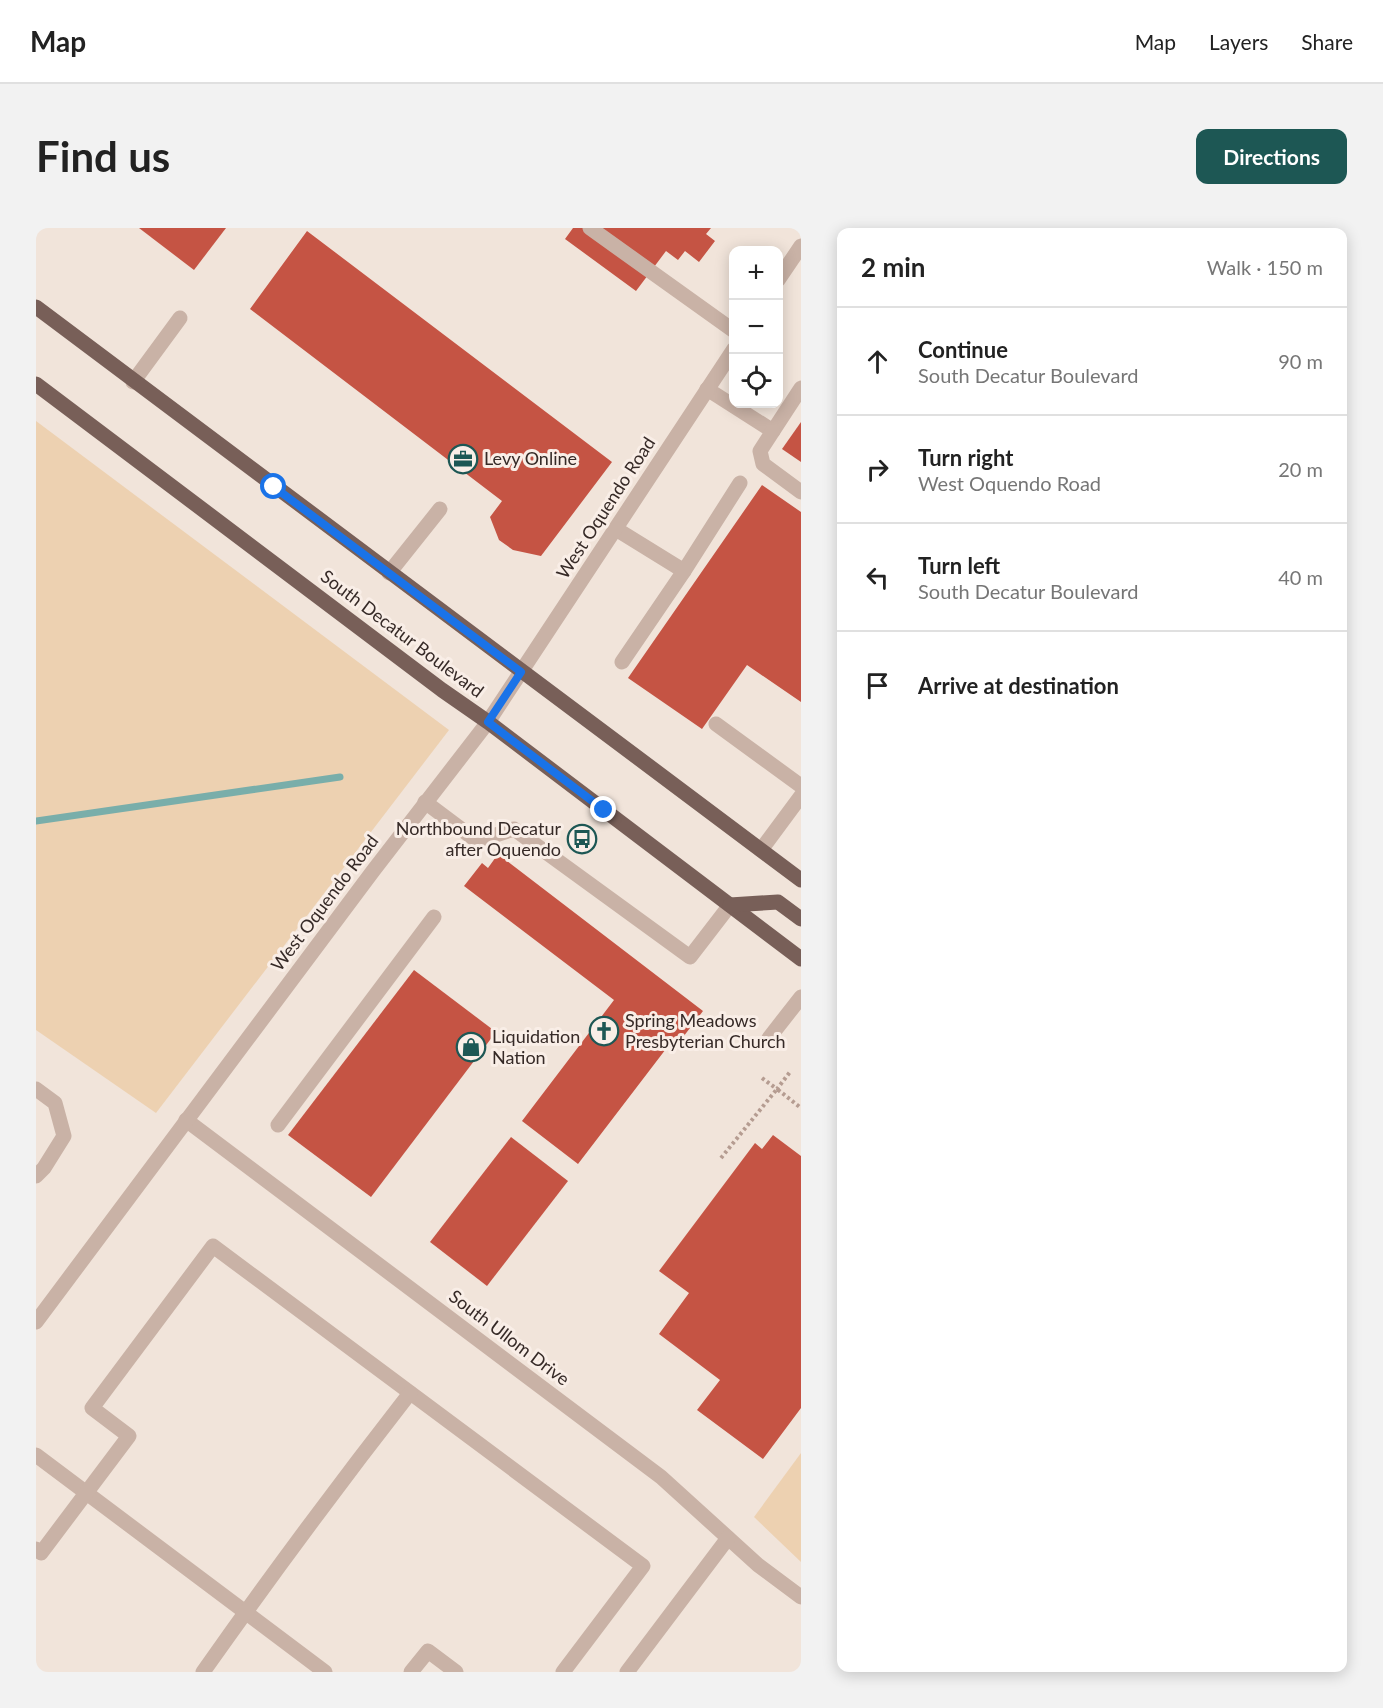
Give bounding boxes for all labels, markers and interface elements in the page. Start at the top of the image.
text: Map [30,24,86,58]
text: Map [1135,29,1176,54]
text: Layers [1209,29,1268,54]
text: Share [1301,29,1353,54]
button: Directions [1196,129,1347,184]
text: Find us [36,131,170,181]
map controls [729,246,783,408]
button: + [729,246,783,300]
text: 2 min [861,251,925,283]
text: Walk · 150 m [1207,255,1323,279]
button: − [729,300,783,354]
text: Continue [918,336,1008,363]
icon: ahead [861,345,894,378]
text: 90 m [1278,349,1323,373]
button: locate [729,354,783,408]
text: South Decatur Boulevard [918,363,1138,387]
street label: West Oquendo Road [551,432,659,583]
office icon: Levy Online [447,443,479,475]
text: Turn right [918,444,1013,471]
place label: Levy Online [484,447,577,469]
icon: right [861,453,894,486]
text: 20 m [1278,457,1323,481]
text: West Oquendo Road [918,471,1101,495]
route start [260,473,286,499]
text: Turn left [918,552,1000,579]
icon: left [861,561,894,594]
street label: South Decatur Boulevard [317,565,488,702]
text: 40 m [1278,565,1323,589]
text: South Decatur Boulevard [918,579,1138,603]
icon: arrive [861,669,894,702]
text: Arrive at destination [918,672,1119,699]
route end [590,796,616,822]
place label: Northbound Decatur after Oquendo [396,817,561,860]
bus stop icon: Northbound Decatur after Oquendo [566,823,598,855]
street label: West Oquendo Road [266,830,383,975]
place label: Spring Meadows Presbyterian Church [625,1009,786,1052]
church icon: Spring Meadows Presbyterian Church [588,1015,620,1047]
place label: Liquidation Nation [492,1025,580,1068]
shop icon: Liquidation Nation [455,1031,487,1063]
street label: South Ullom Drive [445,1285,574,1390]

